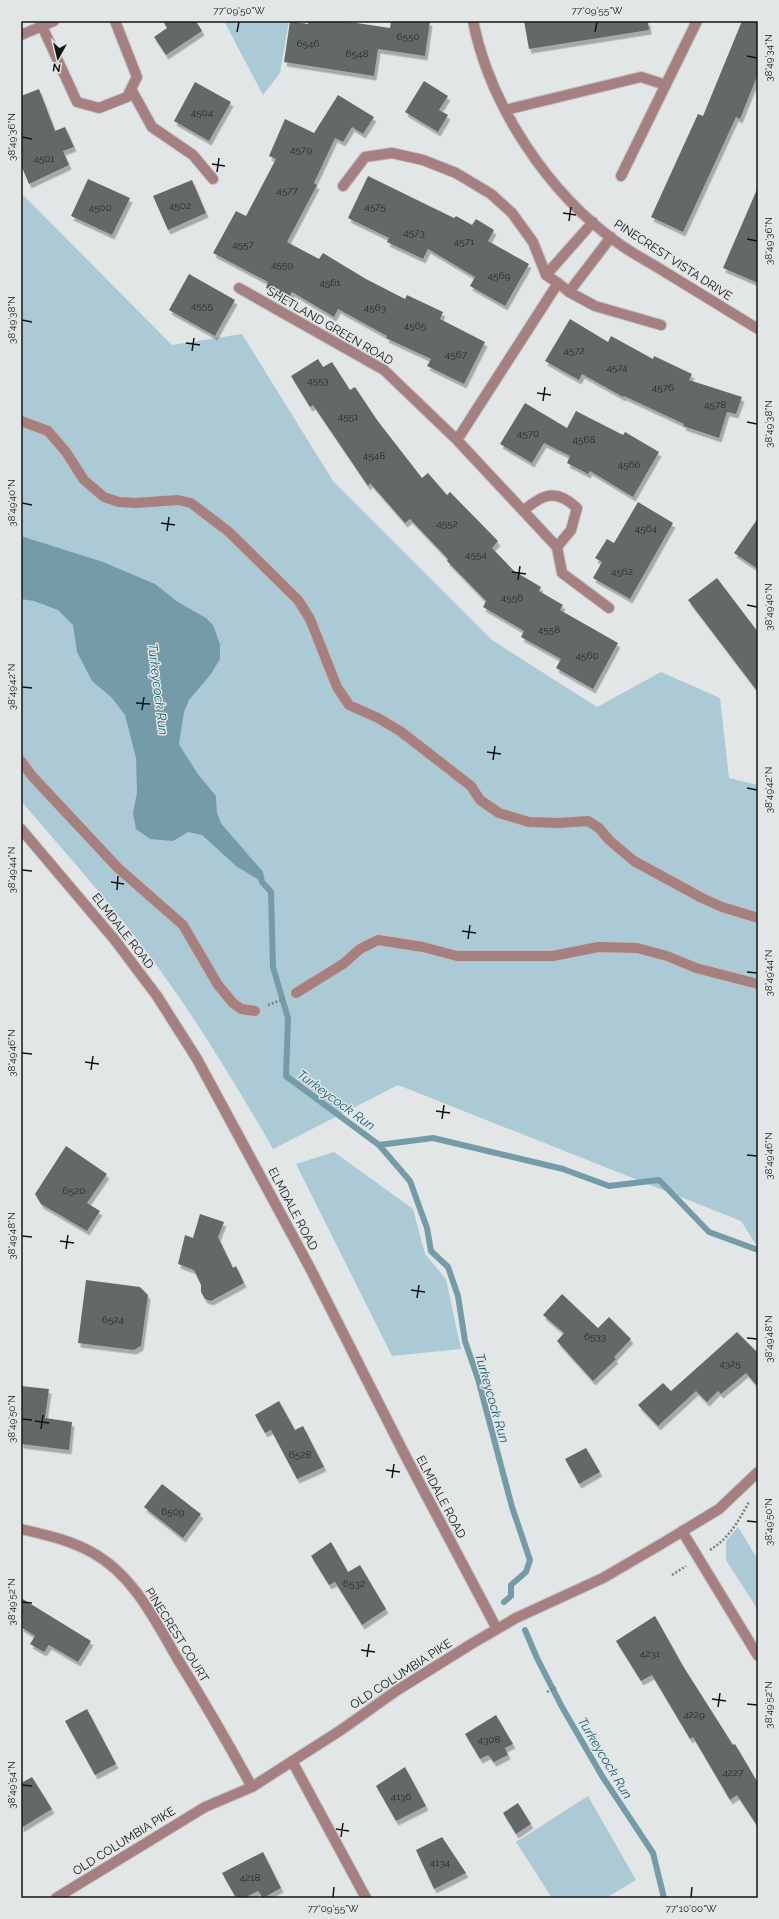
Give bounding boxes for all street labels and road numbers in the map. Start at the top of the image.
street label: PINECREST VISTA DRIVE [611,217,735,303]
street label: SHETLAND GREEN ROAD [264,284,396,368]
street label: ELMDALE ROAD [89,891,157,972]
street label: ELMDALE ROAD [265,1165,321,1253]
street label: ELMDALE ROAD [413,1453,469,1541]
street label: PINECREST COURT [142,1585,212,1685]
street label: OLD COLUMBIA PIKE [348,1636,454,1712]
street label: OLD COLUMBIA PIKE [70,1804,178,1878]

